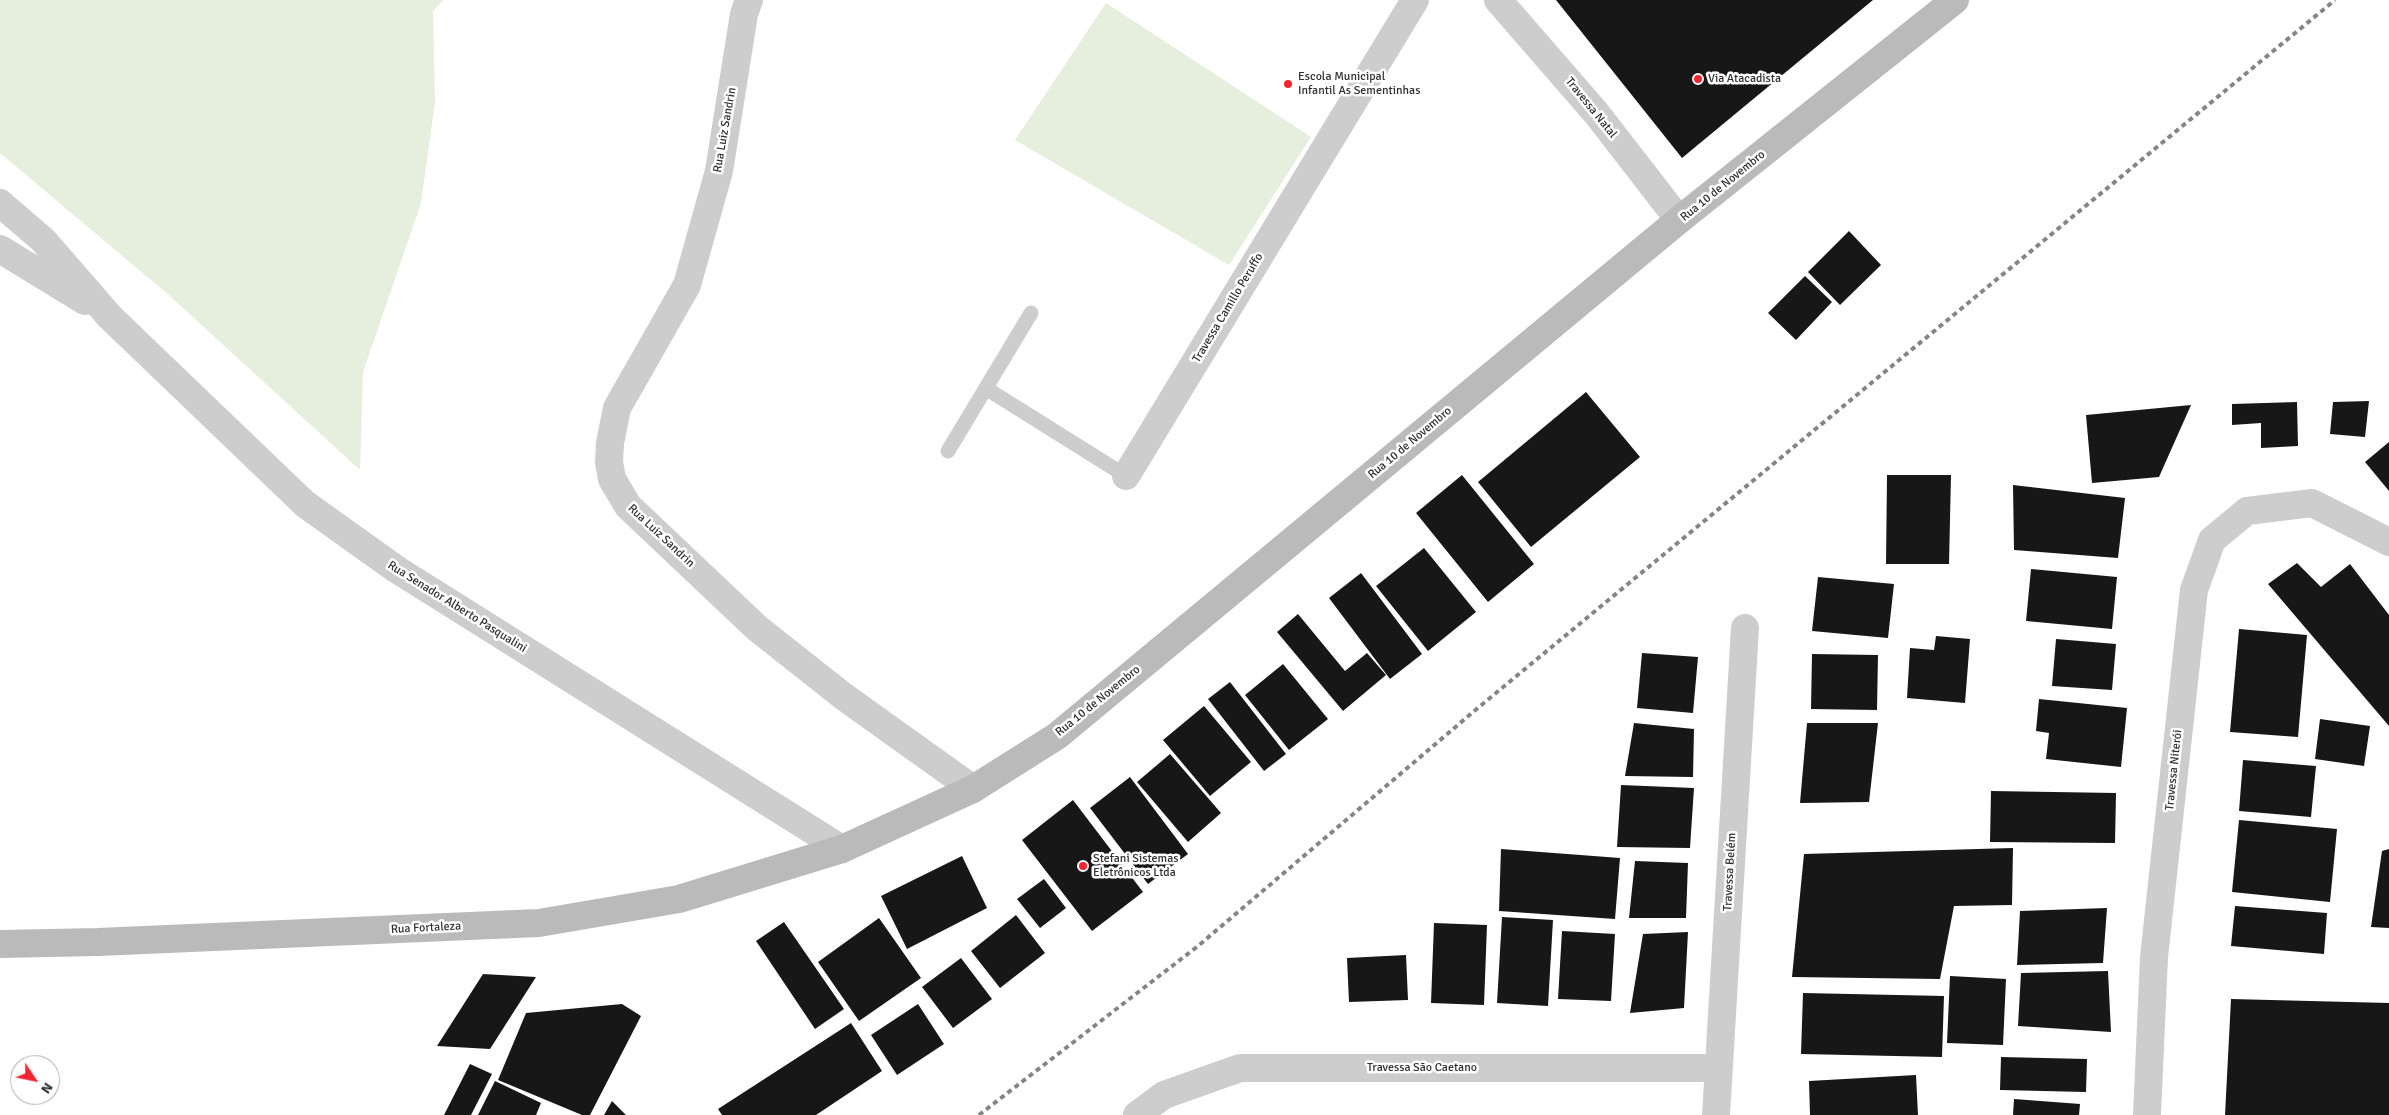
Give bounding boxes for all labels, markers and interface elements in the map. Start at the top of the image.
place label: Escola Municipal Infantil As Sementinhas [1298,70,1420,98]
place label: Via Atacadista [1708,72,1781,86]
marker: Via Atacadista [1692,73,1704,85]
street label: Travessa Natal [1562,75,1620,141]
marker: Escola Municipal Infantil As Sementinhas [1282,78,1294,90]
street label: Rua Luiz Sandrin [710,86,740,174]
street label: Rua 10 de Novembro [1678,147,1768,225]
street label: Travessa Camillo Peruffo [1190,251,1266,365]
street label: Rua 10 de Novembro [1365,404,1455,482]
street label: Rua Luiz Sandrin [625,501,697,571]
street label: Rua Senador Alberto Pasqualini [385,558,529,656]
street label: Rua 10 de Novembro [1053,662,1143,740]
street label: Travessa Niterói [2163,729,2185,811]
street label: Travessa Belém [1721,833,1739,911]
place label: Stefani Sistemas Eletrônicos Ltda [1093,852,1178,880]
marker: Stefani Sistemas Eletrônicos Ltda [1077,860,1089,872]
street label: Rua Fortaleza [391,919,461,937]
north arrow [10,1055,60,1105]
street label: Travessa São Caetano [1367,1061,1477,1075]
text: N [37,1079,57,1097]

